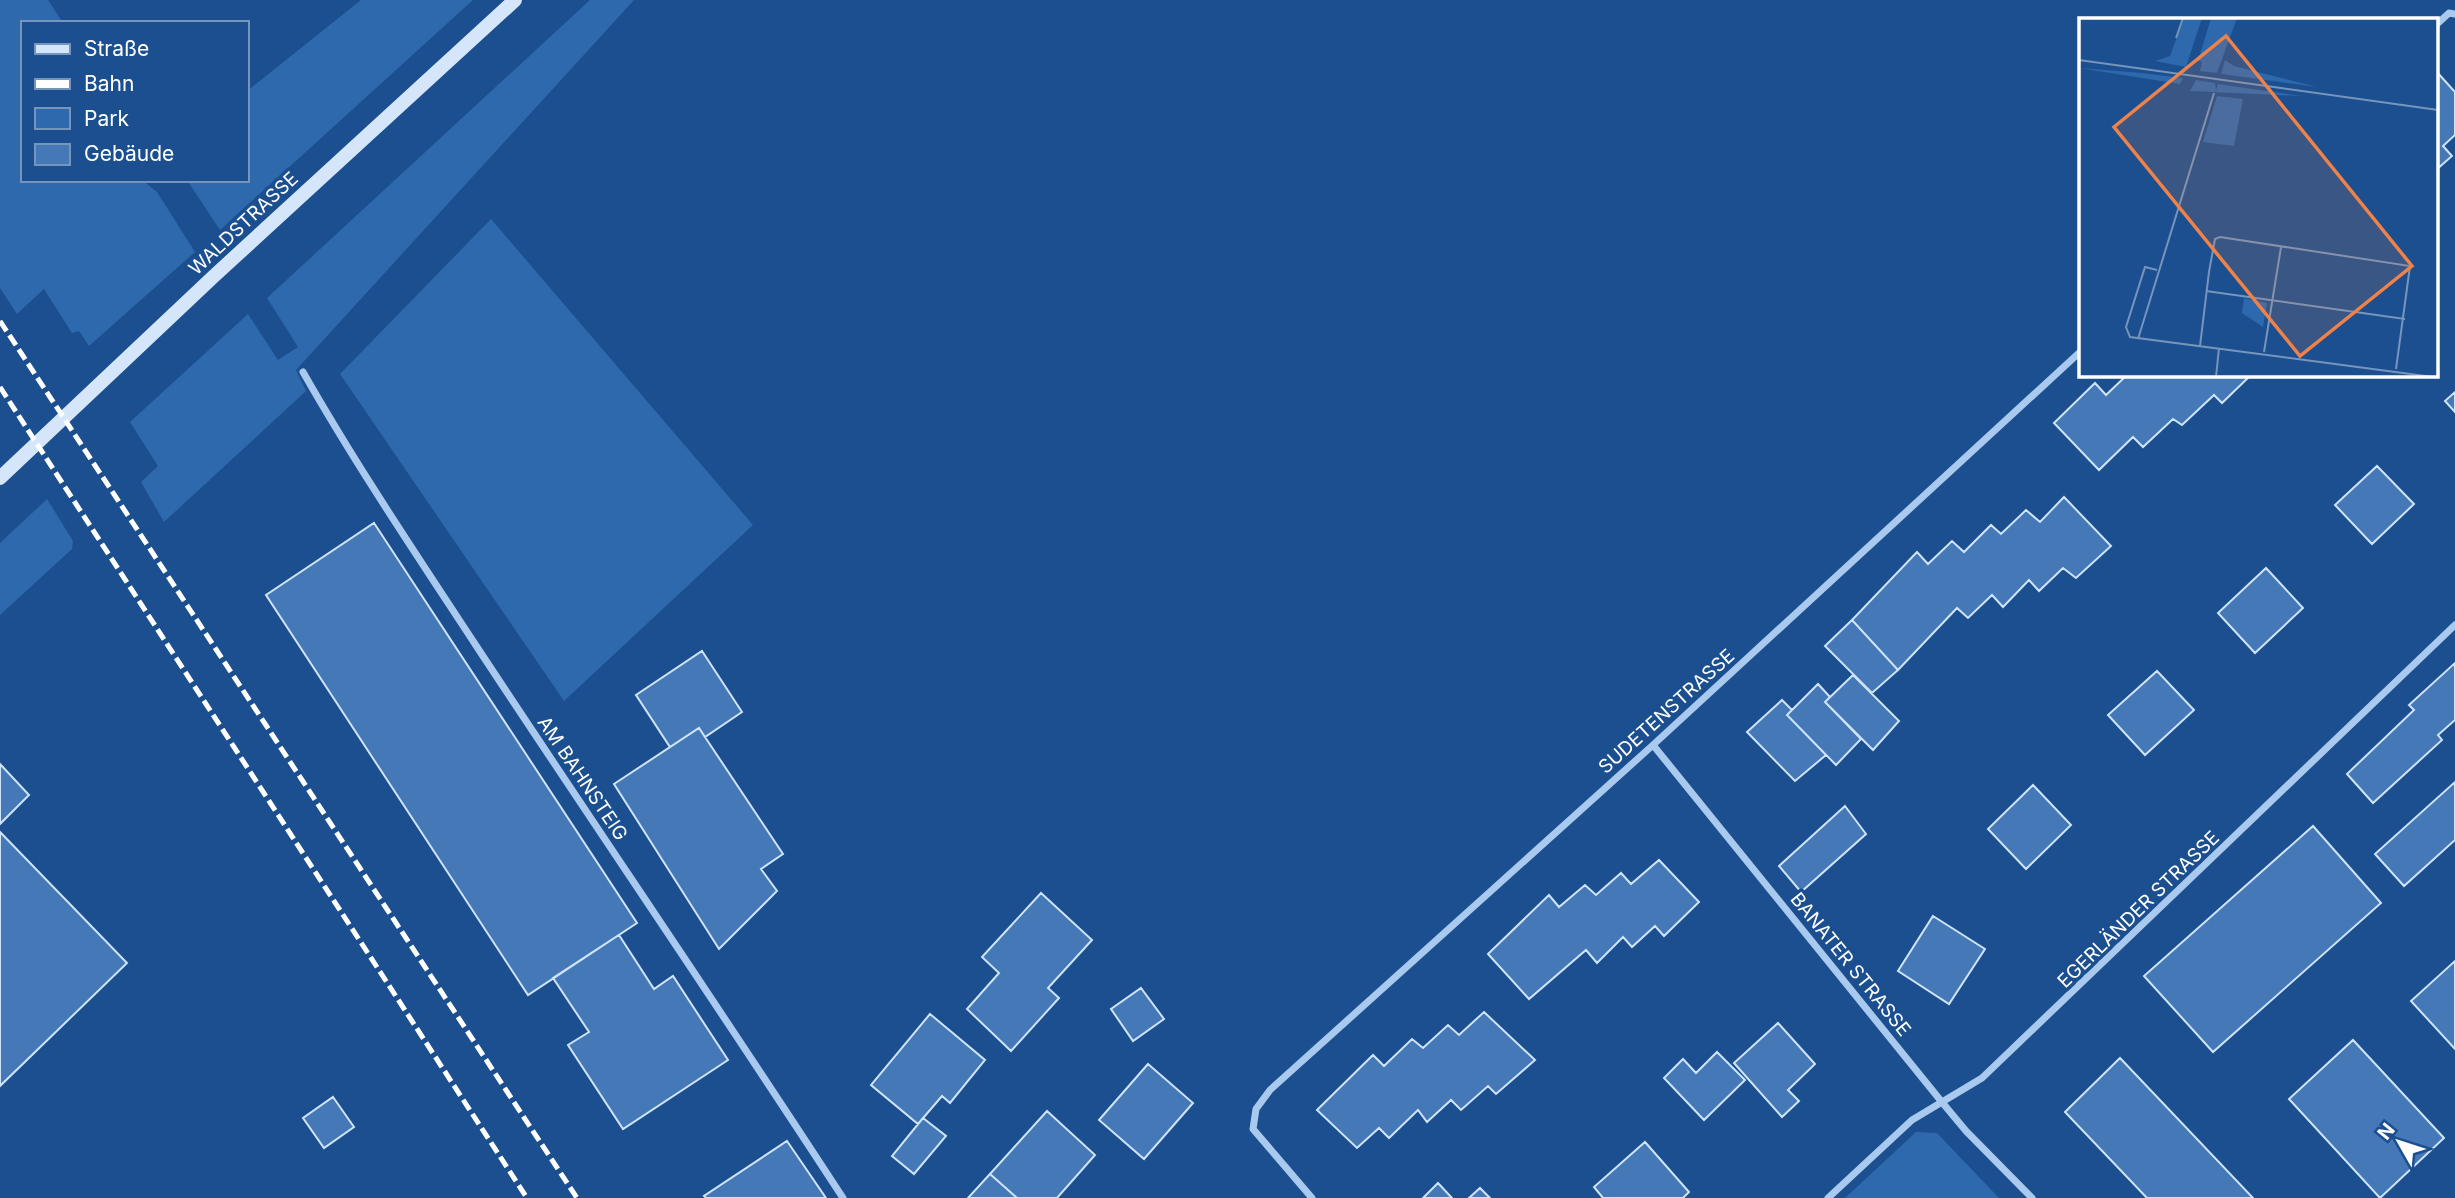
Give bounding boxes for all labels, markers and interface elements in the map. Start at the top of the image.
inset map [2079,18,2438,376]
legend [21,21,248,182]
text: Straße [84,36,149,61]
text: Bahn [84,71,134,96]
text: Park [84,106,129,131]
text: Gebäude [84,141,174,166]
street label: WALDSTRASSE [184,167,303,280]
street label: SUDETENSTRASSE [1594,644,1739,778]
street label: AM BAHNSTEIG [533,712,633,845]
street label: EGERLÄNDER STRASSE [2053,826,2224,993]
street label: BANATER STRASSE [1786,888,1916,1041]
north arrow [2364,1107,2434,1177]
text: N [2373,1119,2400,1144]

